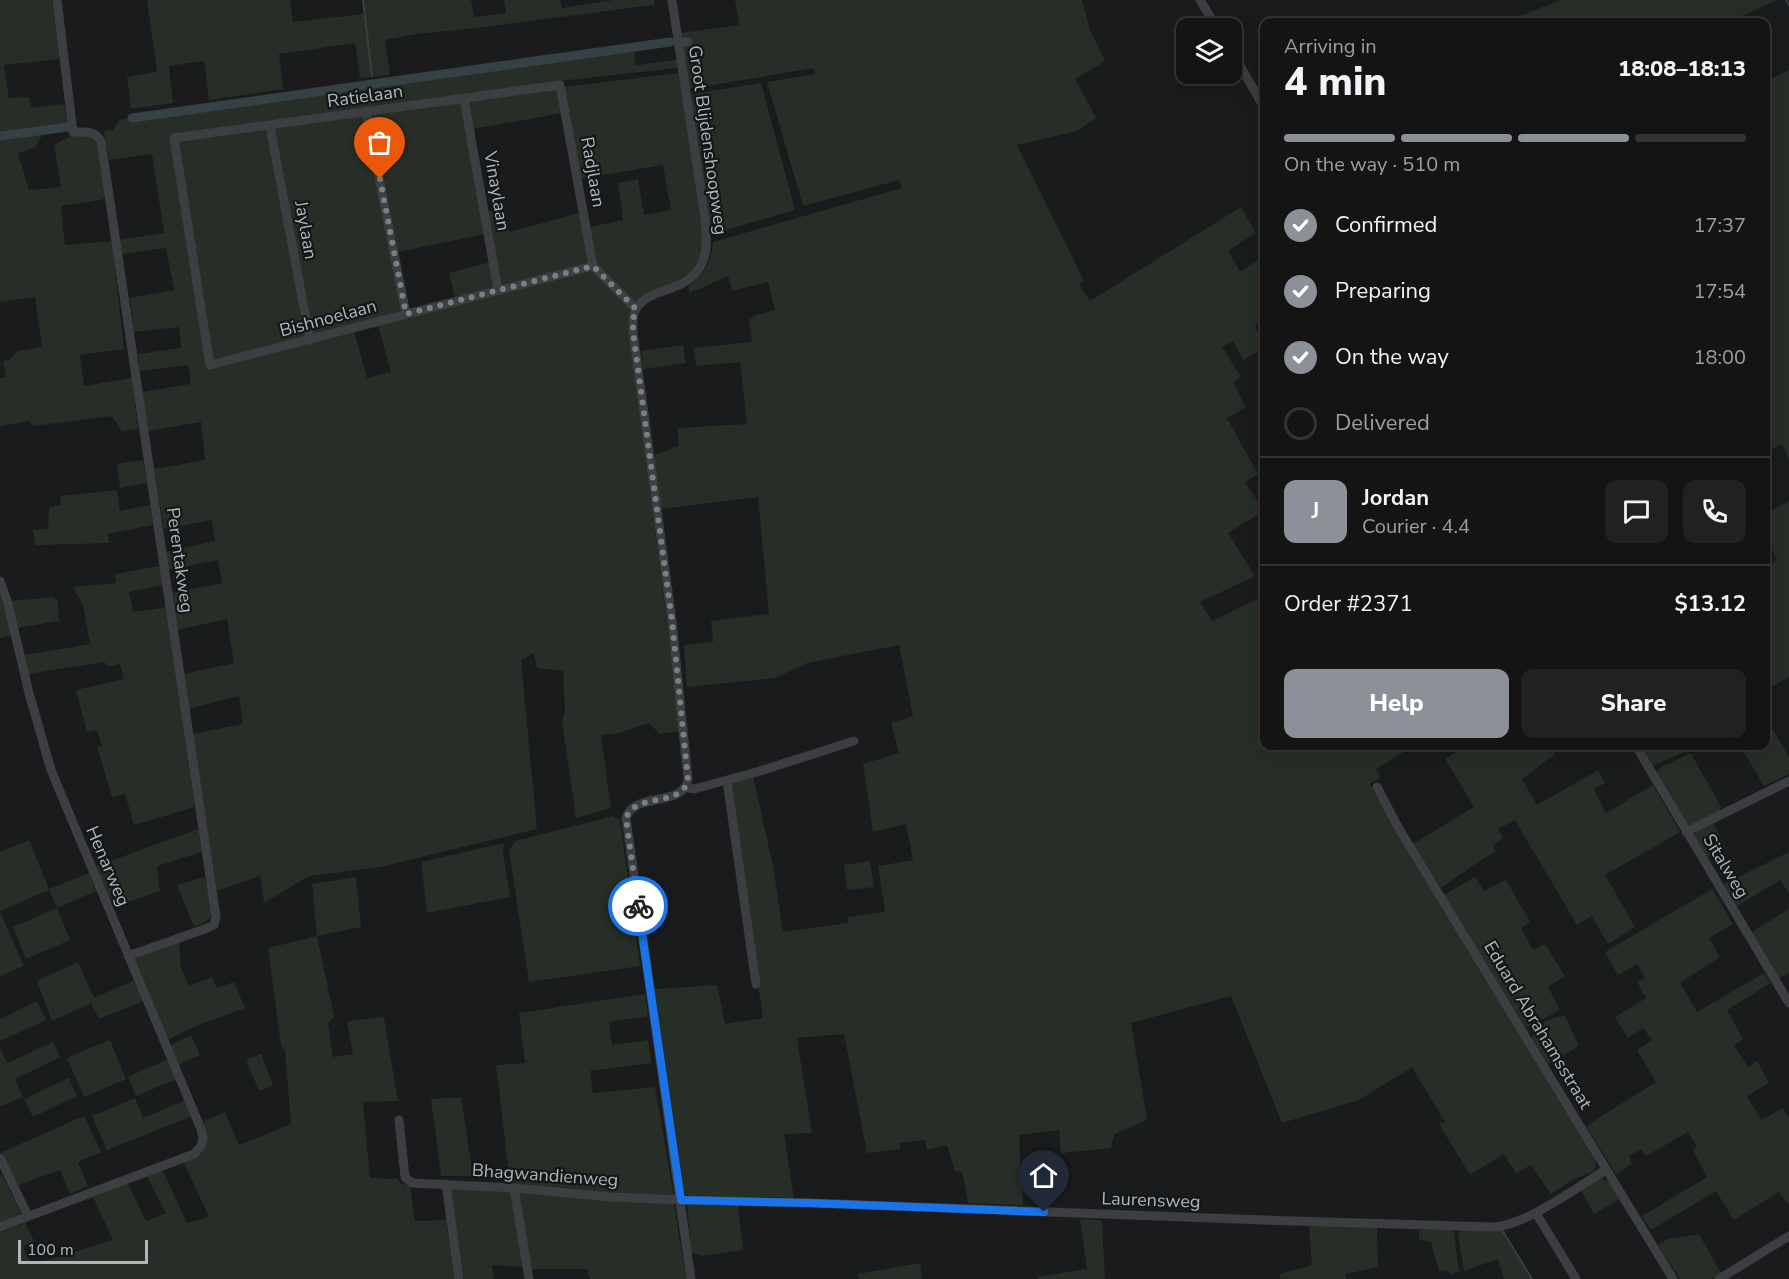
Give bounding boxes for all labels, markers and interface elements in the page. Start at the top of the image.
map controls [1176,18,1242,84]
button: layers [1176,18,1242,84]
text: Arriving in [1284,33,1377,60]
street label: Groot Blijdenshoopweg [683,44,733,236]
text: 18:08–18:13 [1618,54,1746,84]
text: 4 min [1284,56,1387,109]
street label: Ratielaan [326,79,404,113]
pin [354,117,405,179]
icon: bag [363,126,396,159]
street label: Radjlaan [575,135,611,209]
street label: Vinaylaan [478,148,516,233]
text: On the way · 510 m [1284,151,1460,178]
street label: Jaylaan [289,198,323,261]
icon: check [1284,209,1317,242]
text: Confirmed [1335,210,1437,240]
text: 17:37 [1693,212,1746,239]
icon: check [1284,275,1317,308]
text: Preparing [1335,276,1431,306]
text: 17:54 [1693,278,1746,305]
street label: Bishnoelaan [277,294,379,342]
icon: check [1284,341,1317,374]
text: On the way [1335,342,1449,372]
text: 18:00 [1693,344,1746,371]
text: Delivered [1335,408,1430,438]
button: chat [1605,480,1668,543]
button: phone [1683,480,1746,543]
text: Jordan [1362,483,1429,513]
text: J [1312,496,1319,526]
street label: Perentakweg [161,506,199,614]
text: Courier · 4.4 [1362,513,1470,540]
text: Order #2371 [1284,589,1413,619]
text: $13.12 [1675,589,1746,619]
button: Help [1284,669,1509,738]
button: Share [1521,669,1746,738]
street label: Henarweg [80,822,136,910]
street label: Sitalweg [1697,829,1755,903]
courier [608,876,668,936]
icon: bike [622,890,655,923]
street label: Eduard Abrahamsstraat [1478,937,1598,1114]
pin [1018,1150,1069,1212]
street label: Bhagwandienweg [471,1158,619,1192]
icon: home [1027,1159,1060,1192]
street label: Laurensweg [1101,1186,1201,1214]
scale bar [18,1237,148,1264]
text: 100 m [27,1239,74,1261]

